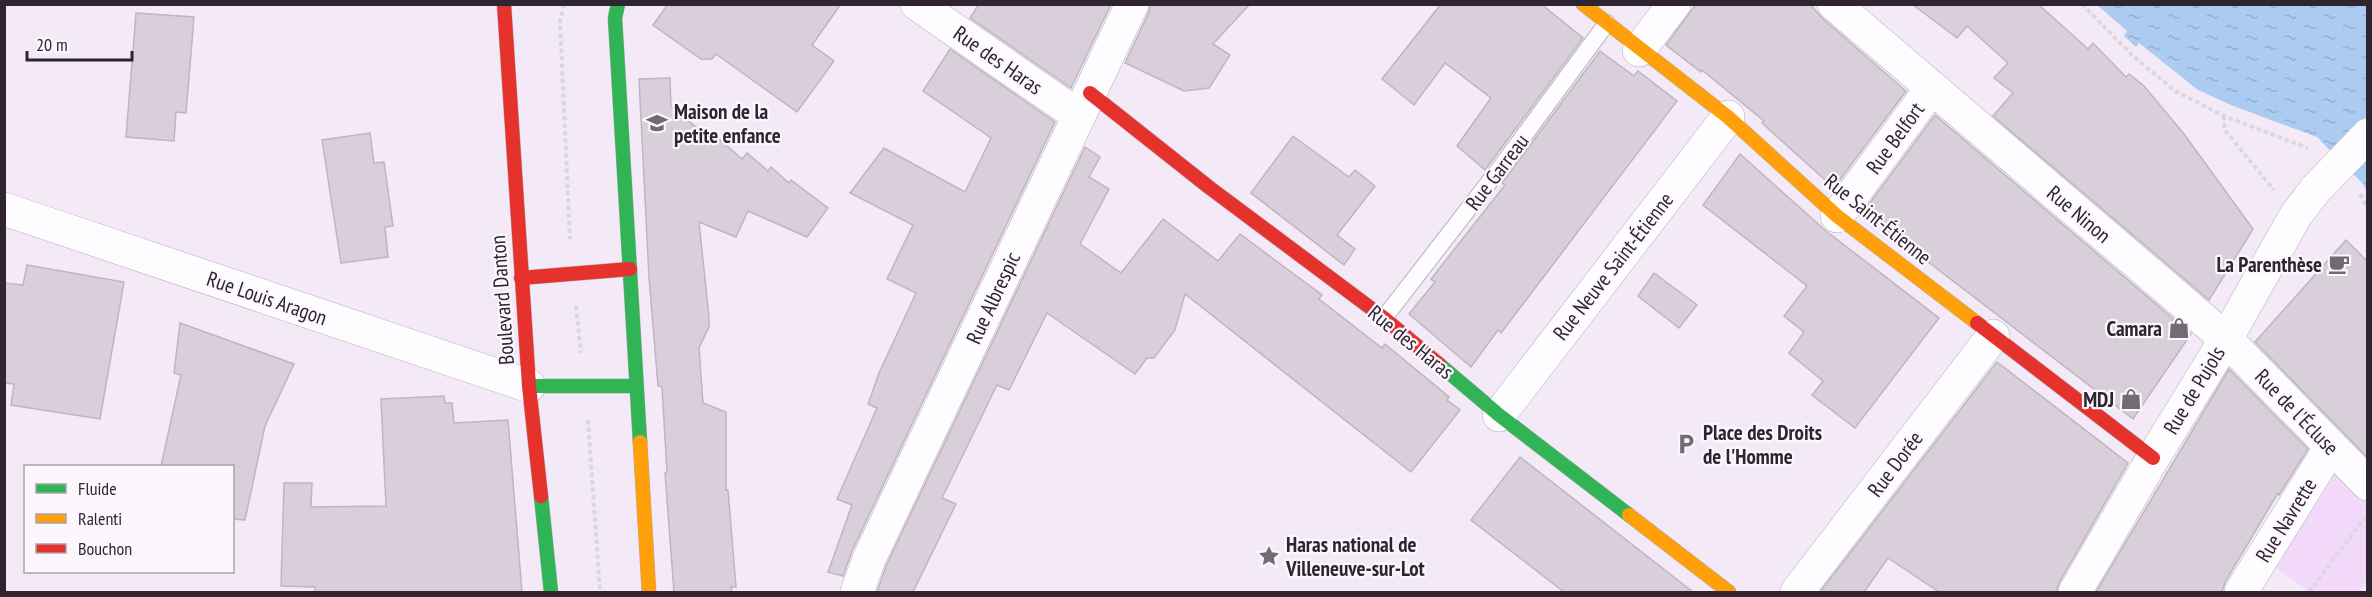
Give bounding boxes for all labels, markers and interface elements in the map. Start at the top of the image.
street label: Rue des Haras [948,20,1048,100]
scale bar [27,24,132,62]
text: 20 m [36,33,68,56]
street label: Rue Belfort [1860,97,1930,179]
place label: Maison de la petite enfance [674,98,781,149]
school or university icon: Maison de la petite enfance [645,111,669,135]
street label: Rue Garreau [1460,128,1534,216]
street label: Rue Saint-Étienne [1819,168,1937,270]
street label: Rue Ninon [2041,179,2117,249]
street label: Rue Neuve Saint-Étienne [1547,187,1679,345]
street label: Boulevard Danton [484,234,520,366]
street label: Rue Albrespic [960,247,1026,348]
place label: La Parenthèse [2216,251,2322,278]
cafe icon: La Parenthèse [2327,252,2351,276]
street label: Rue Louis Aragon [203,265,331,331]
street label: Rue des Haras [1363,299,1459,385]
place label: Camara [2106,315,2162,342]
shop icon: Camara [2167,316,2191,340]
street label: Rue de Pujols [2157,341,2231,439]
street label: Rue de l'Écluse [2249,363,2345,461]
place label: MDJ [2083,386,2114,413]
shop icon: MDJ [2119,387,2143,411]
place label: Place des Droits de l'Homme [1703,419,1822,470]
street label: Rue Dorée [1862,426,1928,502]
parking icon: Place des Droits de l'Homme [1674,432,1698,456]
legend [24,465,234,573]
street label: Rue Navrette [2249,473,2323,567]
text: Fluide [78,477,117,500]
text: Ralenti [78,507,122,530]
place label: Haras national de Villeneuve-sur-Lot [1285,531,1425,582]
text: Bouchon [78,537,132,560]
place icon: Haras national de Villeneuve-sur-Lot [1257,544,1281,568]

